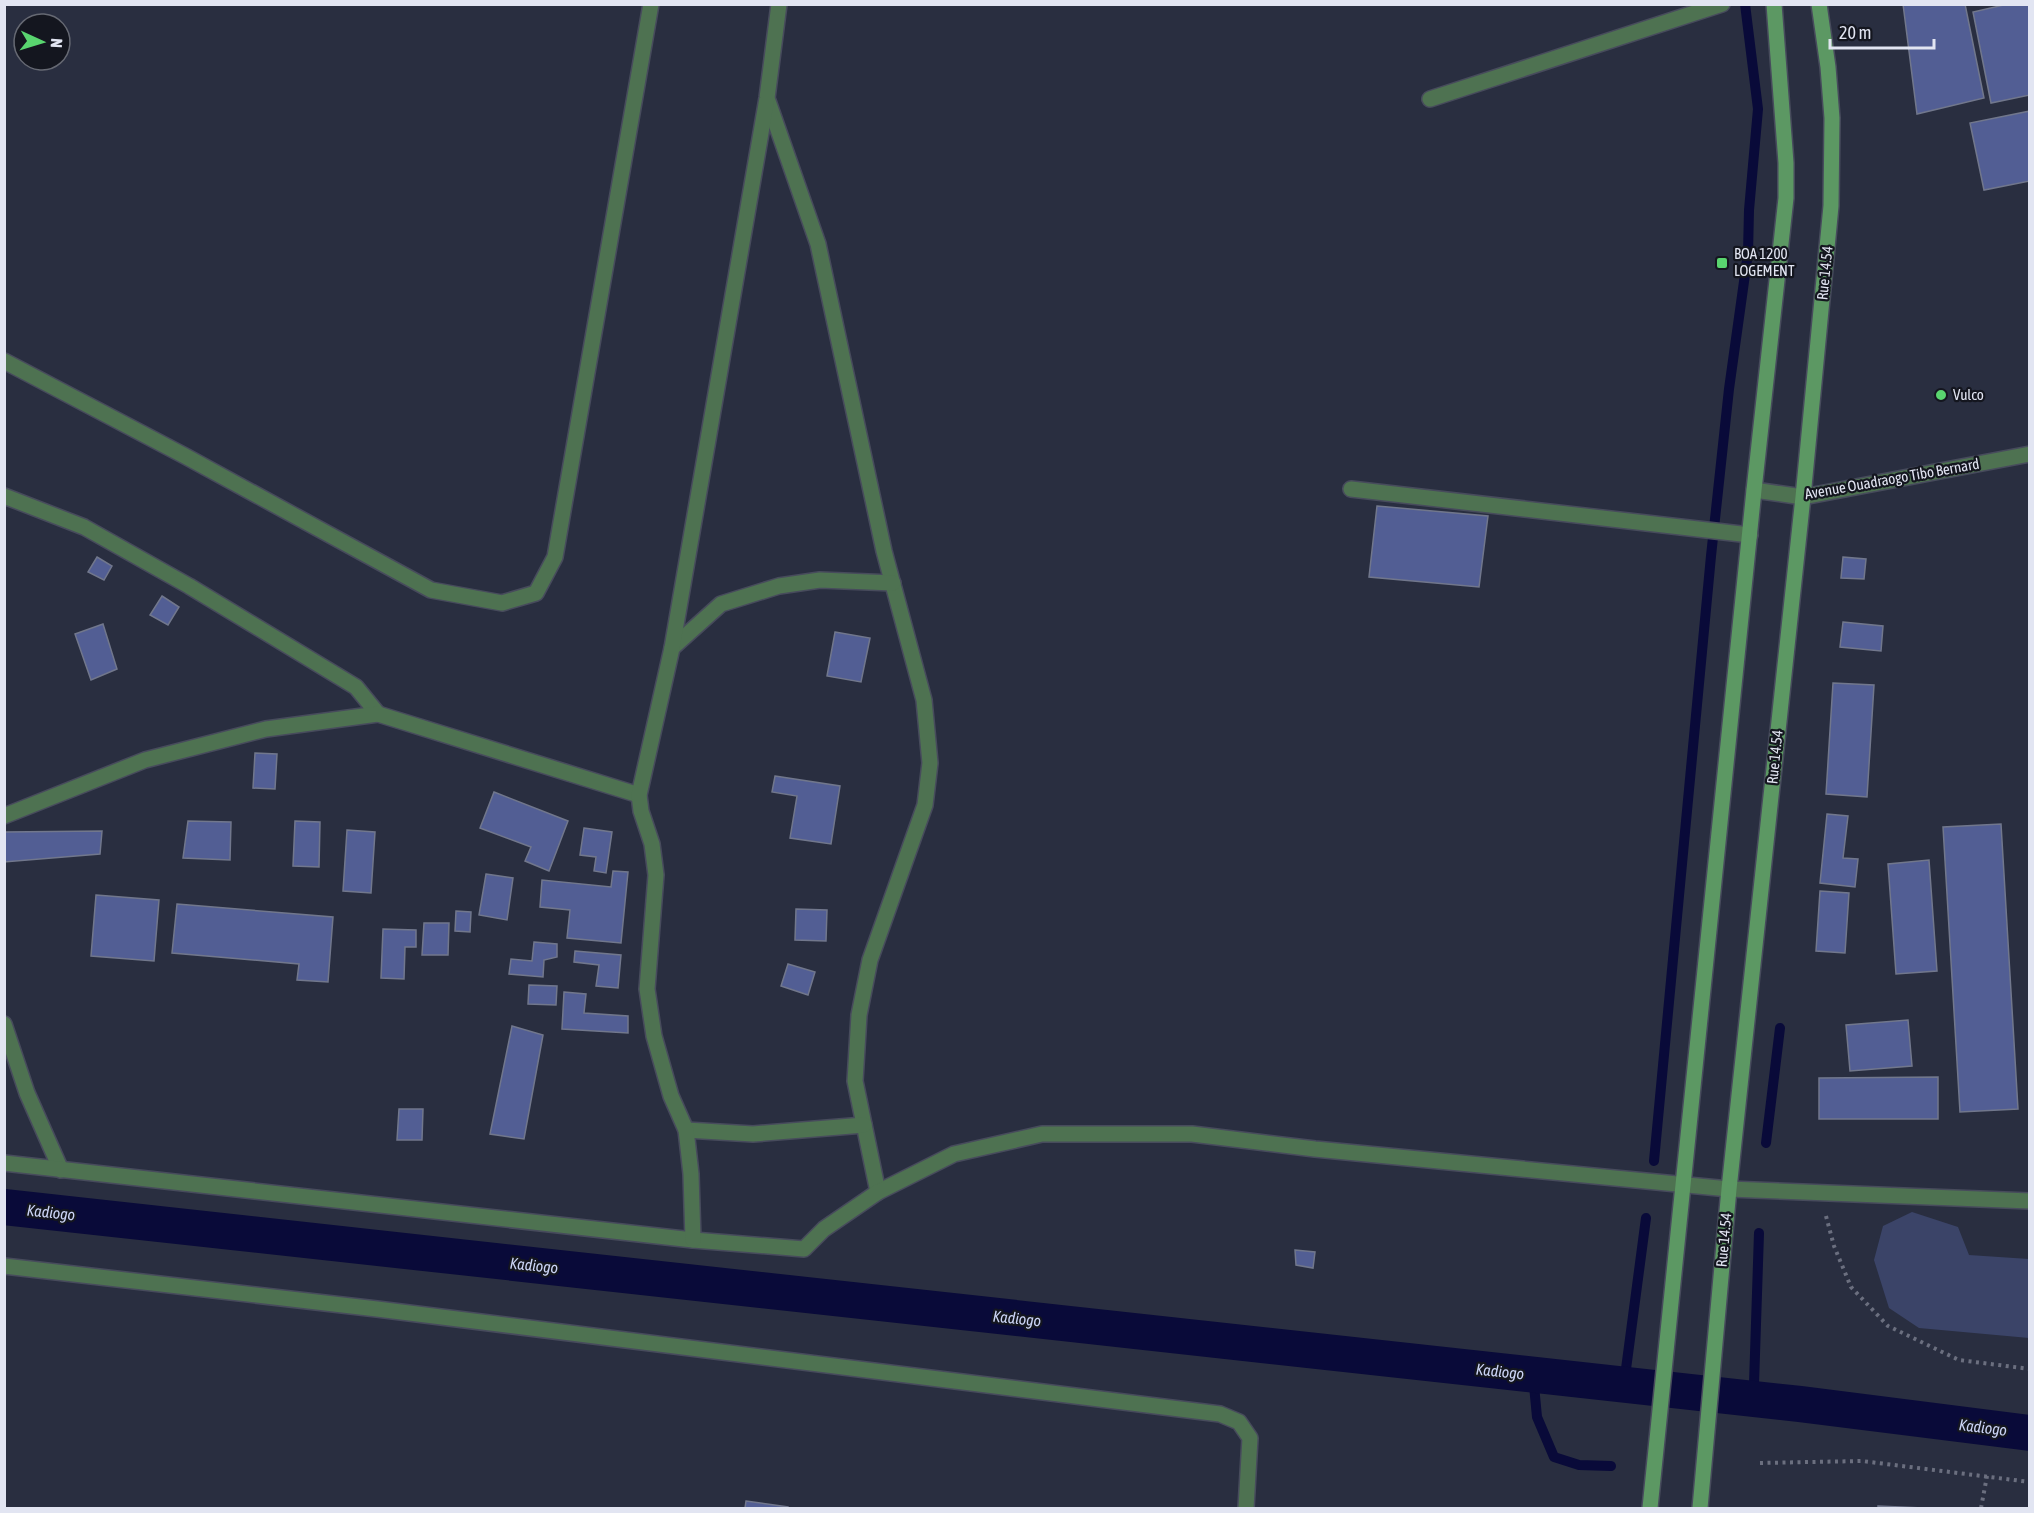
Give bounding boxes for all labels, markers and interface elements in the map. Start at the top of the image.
north arrow [12,12,72,72]
scale bar [1830,12,1934,50]
text: 20 m [1839,22,1871,43]
text: N [48,38,66,48]
place label: BOA 1200 LOGEMENT [1734,245,1795,279]
street label: Rue 14.54 [1813,245,1836,301]
marker: BOA 1200 LOGEMENT [1715,256,1729,270]
place label: Vulco [1953,386,1984,403]
marker: Vulco [1934,388,1948,402]
street label: Avenue Ouadraogo Tibo Bernard [1803,455,1981,502]
street label: Rue 14.54 [1763,729,1786,785]
water label: Kadiogo [26,1201,76,1224]
street label: Rue 14.54 [1713,1212,1734,1268]
water label: Kadiogo [509,1254,559,1277]
water label: Kadiogo [992,1307,1042,1330]
water label: Kadiogo [1475,1360,1525,1383]
water label: Kadiogo [1958,1415,2008,1440]

